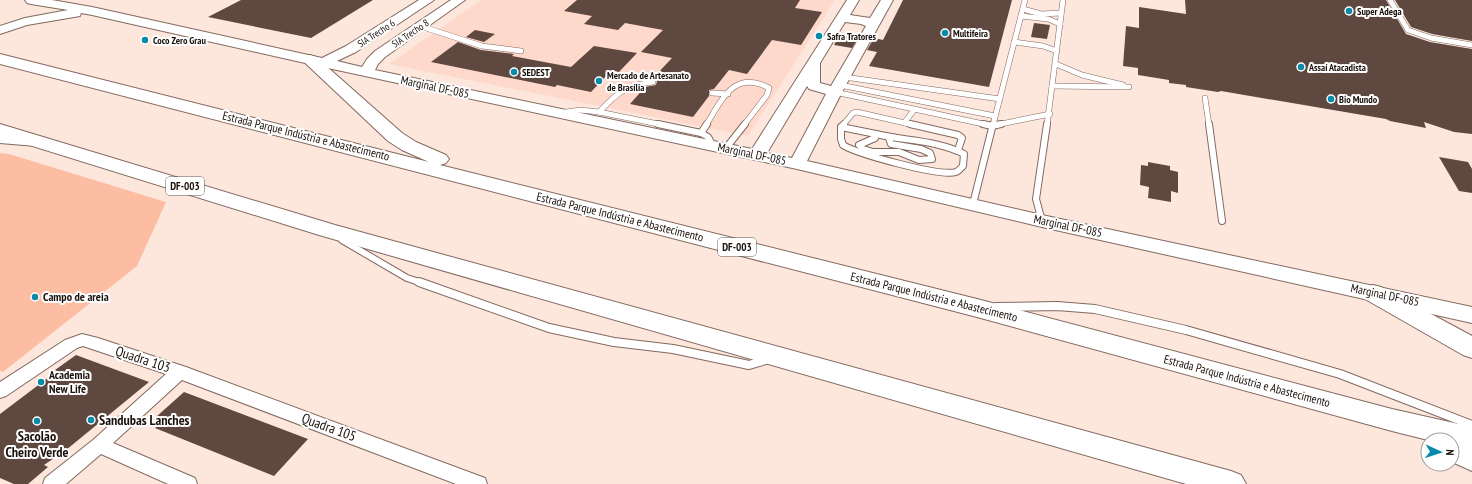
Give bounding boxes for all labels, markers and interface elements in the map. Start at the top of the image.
place label: Super Adega [1357,5,1402,18]
marker: Super Adega [1344,6,1354,16]
street label: SIA Trecho 6 [355,16,398,50]
street label: SIA Trecho 8 [389,16,431,51]
place label: Multifeira [953,27,988,40]
marker: Multifeira [940,28,950,38]
place label: Safra Tratores [827,30,877,43]
marker: Safra Tratores [814,31,824,41]
place label: Coco Zero Grau [153,34,206,47]
marker: Coco Zero Grau [140,35,150,45]
place label: Assaí Atacadista [1308,61,1366,74]
marker: Assaí Atacadista [1296,62,1306,72]
place label: SEDEST [522,66,550,79]
marker: SEDEST [509,67,519,77]
place label: Mercado de Artesanato de Brasília [607,69,689,94]
street label: Marginal DF-085 [399,72,471,101]
marker: Mercado de Artesanato de Brasília [594,76,604,86]
place label: Bio Mundo [1339,93,1378,106]
marker: Bio Mundo [1326,94,1336,104]
street label: Estrada Parque Indústria e Abastecimento [221,107,391,164]
street label: Marginal DF-085 [716,139,788,168]
road number: DF-003 [166,177,204,195]
street label: Estrada Parque Indústria e Abastecimento [535,188,705,245]
street label: Marginal DF-085 [1032,211,1104,240]
road number: DF-003 [718,238,756,256]
street label: Estrada Parque Indústria e Abastecimento [849,268,1019,325]
street label: Marginal DF-085 [1349,280,1421,309]
place label: Campo de areia [43,289,109,304]
marker: Campo de areia [30,292,40,302]
street label: Quadra 103 [113,342,173,376]
street label: Estrada Parque Indústria e Abastecimento [1162,351,1332,410]
place label: Academia New Life [48,367,90,396]
marker: Academia New Life [36,377,46,387]
street label: Quadra 105 [299,409,359,445]
place label: Sandubas Lanches [99,411,190,429]
marker: Sandubas Lanches [86,415,96,425]
marker: Sacolão Cheiro Verde [32,416,42,426]
place label: Sacolão Cheiro Verde [5,427,69,461]
north arrow [1420,432,1460,472]
text: N [1443,449,1457,456]

